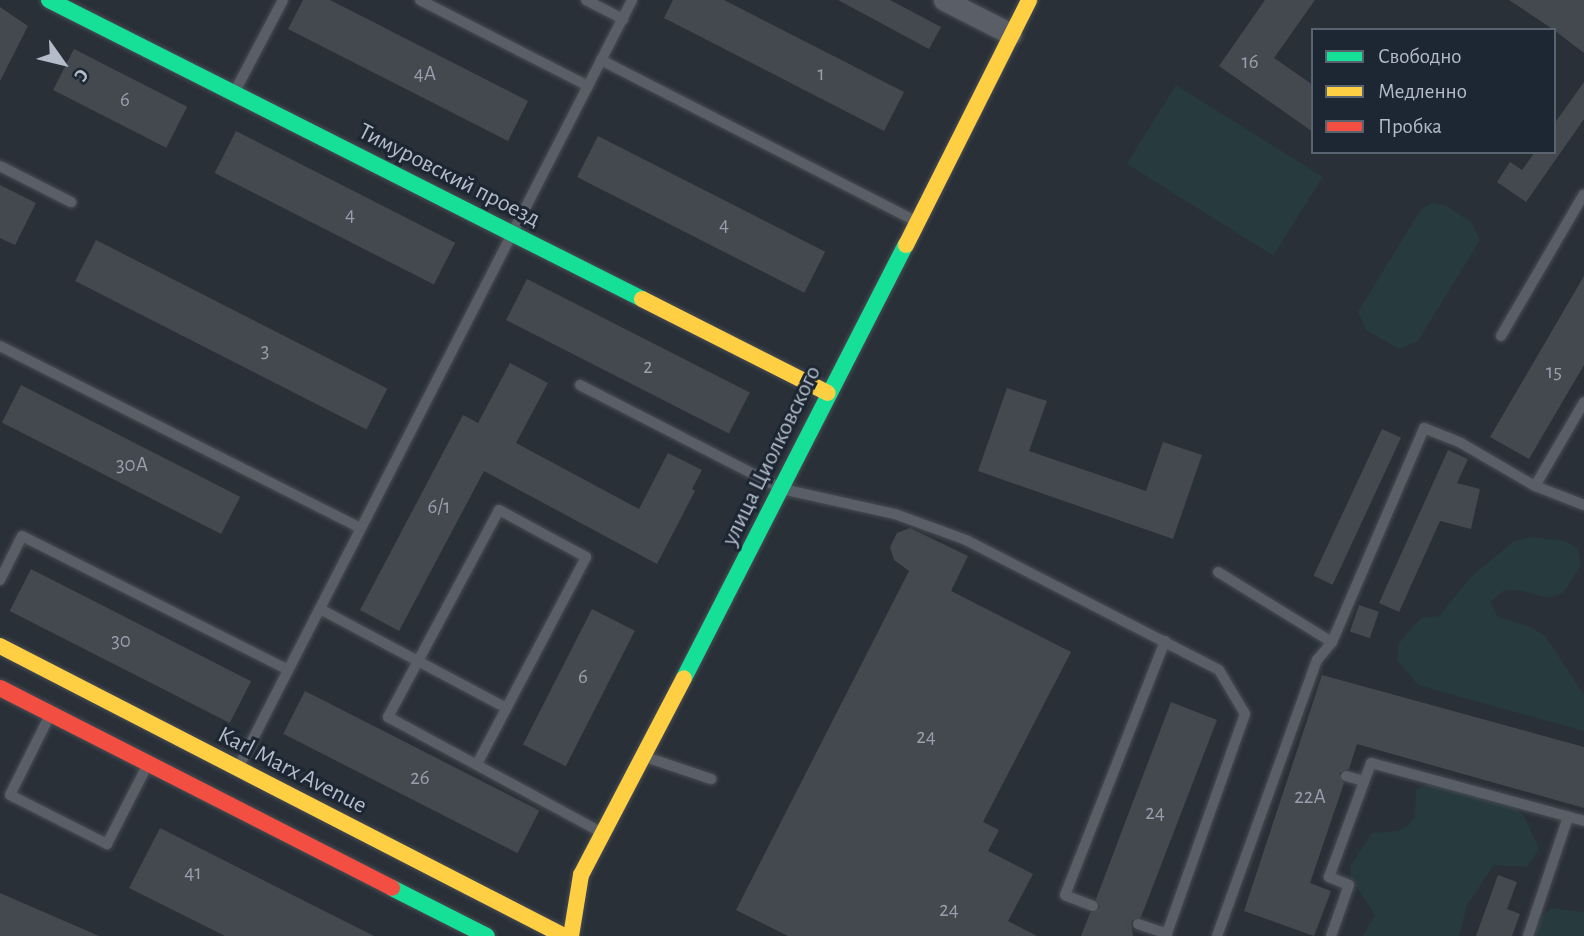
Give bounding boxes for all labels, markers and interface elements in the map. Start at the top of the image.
north arrow [28,28,98,98]
legend [1311,28,1556,154]
text: Свободно [1378,46,1462,67]
house number: 16 [1241,49,1259,75]
house number: 4А [414,61,436,87]
house number: 1 [817,61,825,87]
text: С [70,65,92,85]
text: Медленно [1378,81,1467,102]
house number: 6 [120,87,130,113]
text: Пробка [1378,116,1442,137]
street label: Тимуровский проезд [353,118,545,234]
house number: 4 [345,202,355,228]
house number: 4 [719,212,729,238]
house number: 3 [261,338,269,364]
house number: 2 [643,354,653,380]
house number: 15 [1546,359,1562,385]
street label: улица Циолковского [716,361,828,551]
house number: 30А [116,452,148,478]
house number: 6/1 [427,494,451,520]
house number: 30 [111,628,131,654]
house number: 6 [578,664,588,690]
street label: Karl Marx Avenue [213,721,371,821]
house number: 24 [916,724,936,750]
house number: 26 [410,765,430,791]
house number: 22А [1294,784,1326,810]
house number: 24 [1145,800,1165,826]
house number: 41 [184,860,202,886]
house number: 24 [939,897,959,923]

